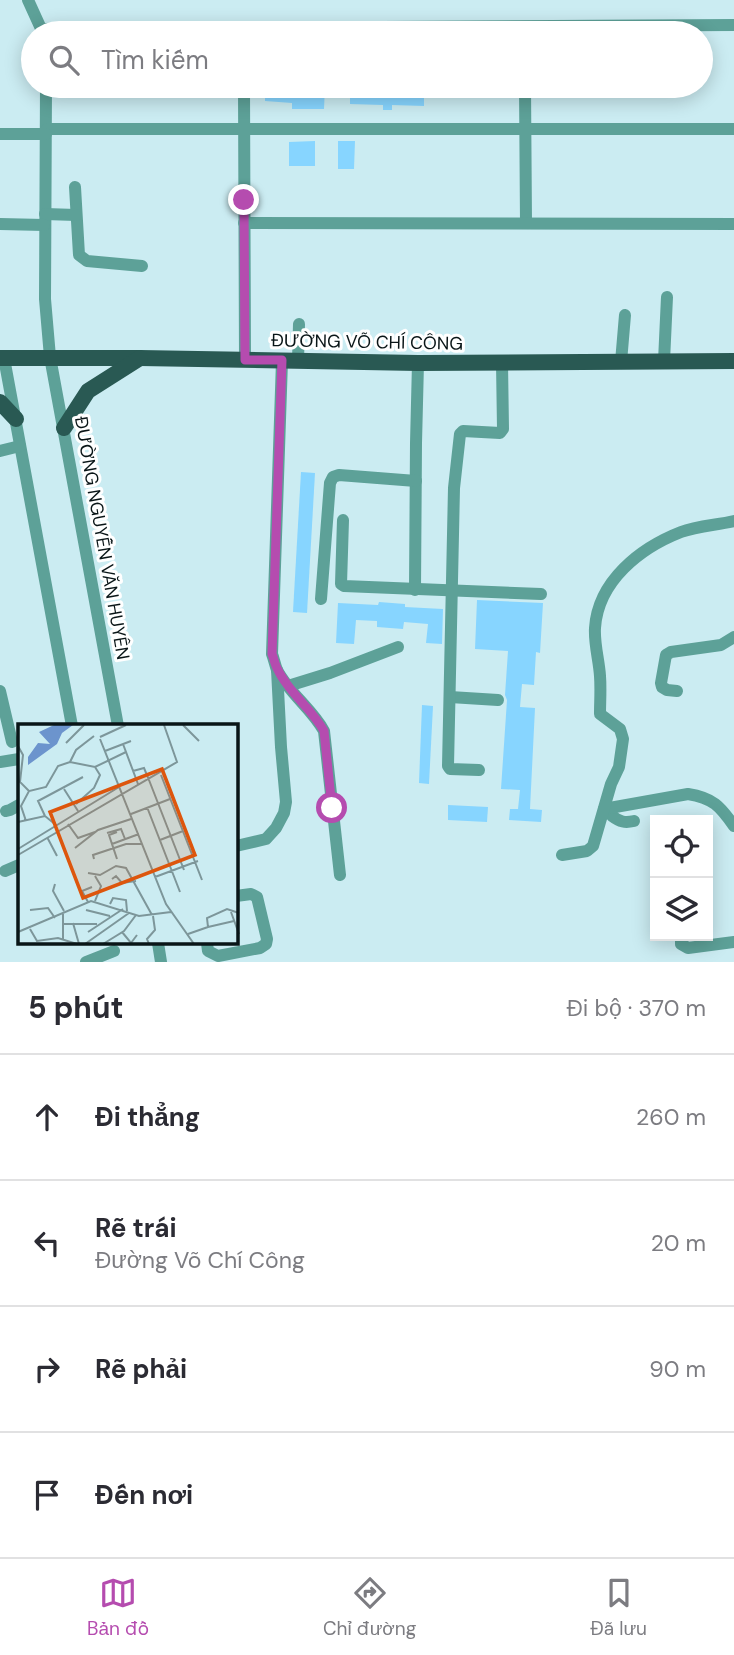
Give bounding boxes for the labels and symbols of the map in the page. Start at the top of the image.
route end [228,184,259,215]
street label: ĐƯỜNG VÕ CHÍ CÔNG [271,328,463,356]
street label: ĐƯỜNG NGUYỄN VĂN HUYÊN [69,414,135,662]
inset map [18,724,238,944]
route start [316,792,347,823]

